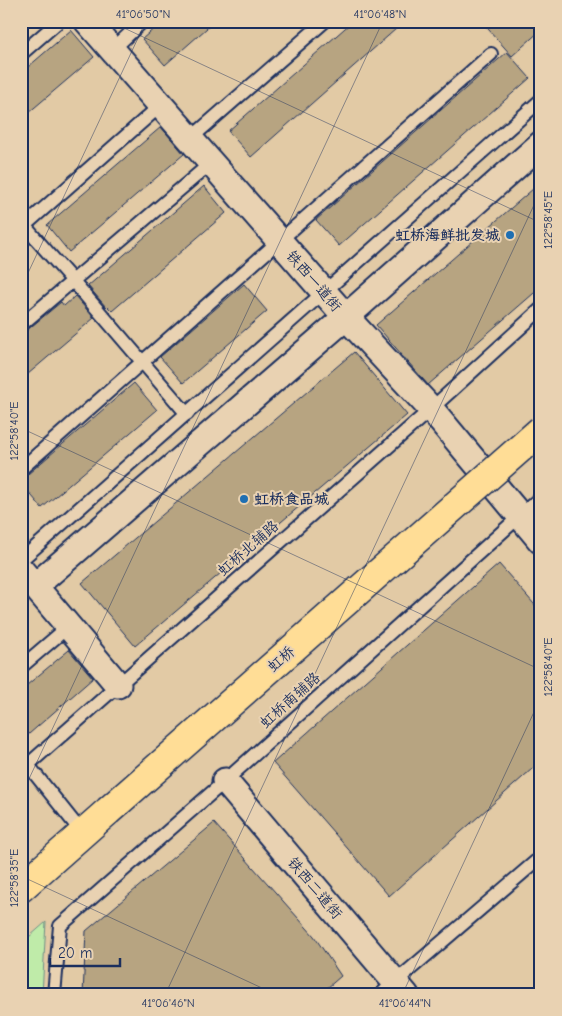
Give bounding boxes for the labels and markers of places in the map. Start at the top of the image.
place label: 虹桥海鲜批发城 [395,226,500,244]
marker: 虹桥海鲜批发城 [504,229,516,241]
place label: 虹桥食品城 [254,490,329,508]
marker: 虹桥食品城 [238,493,250,505]

